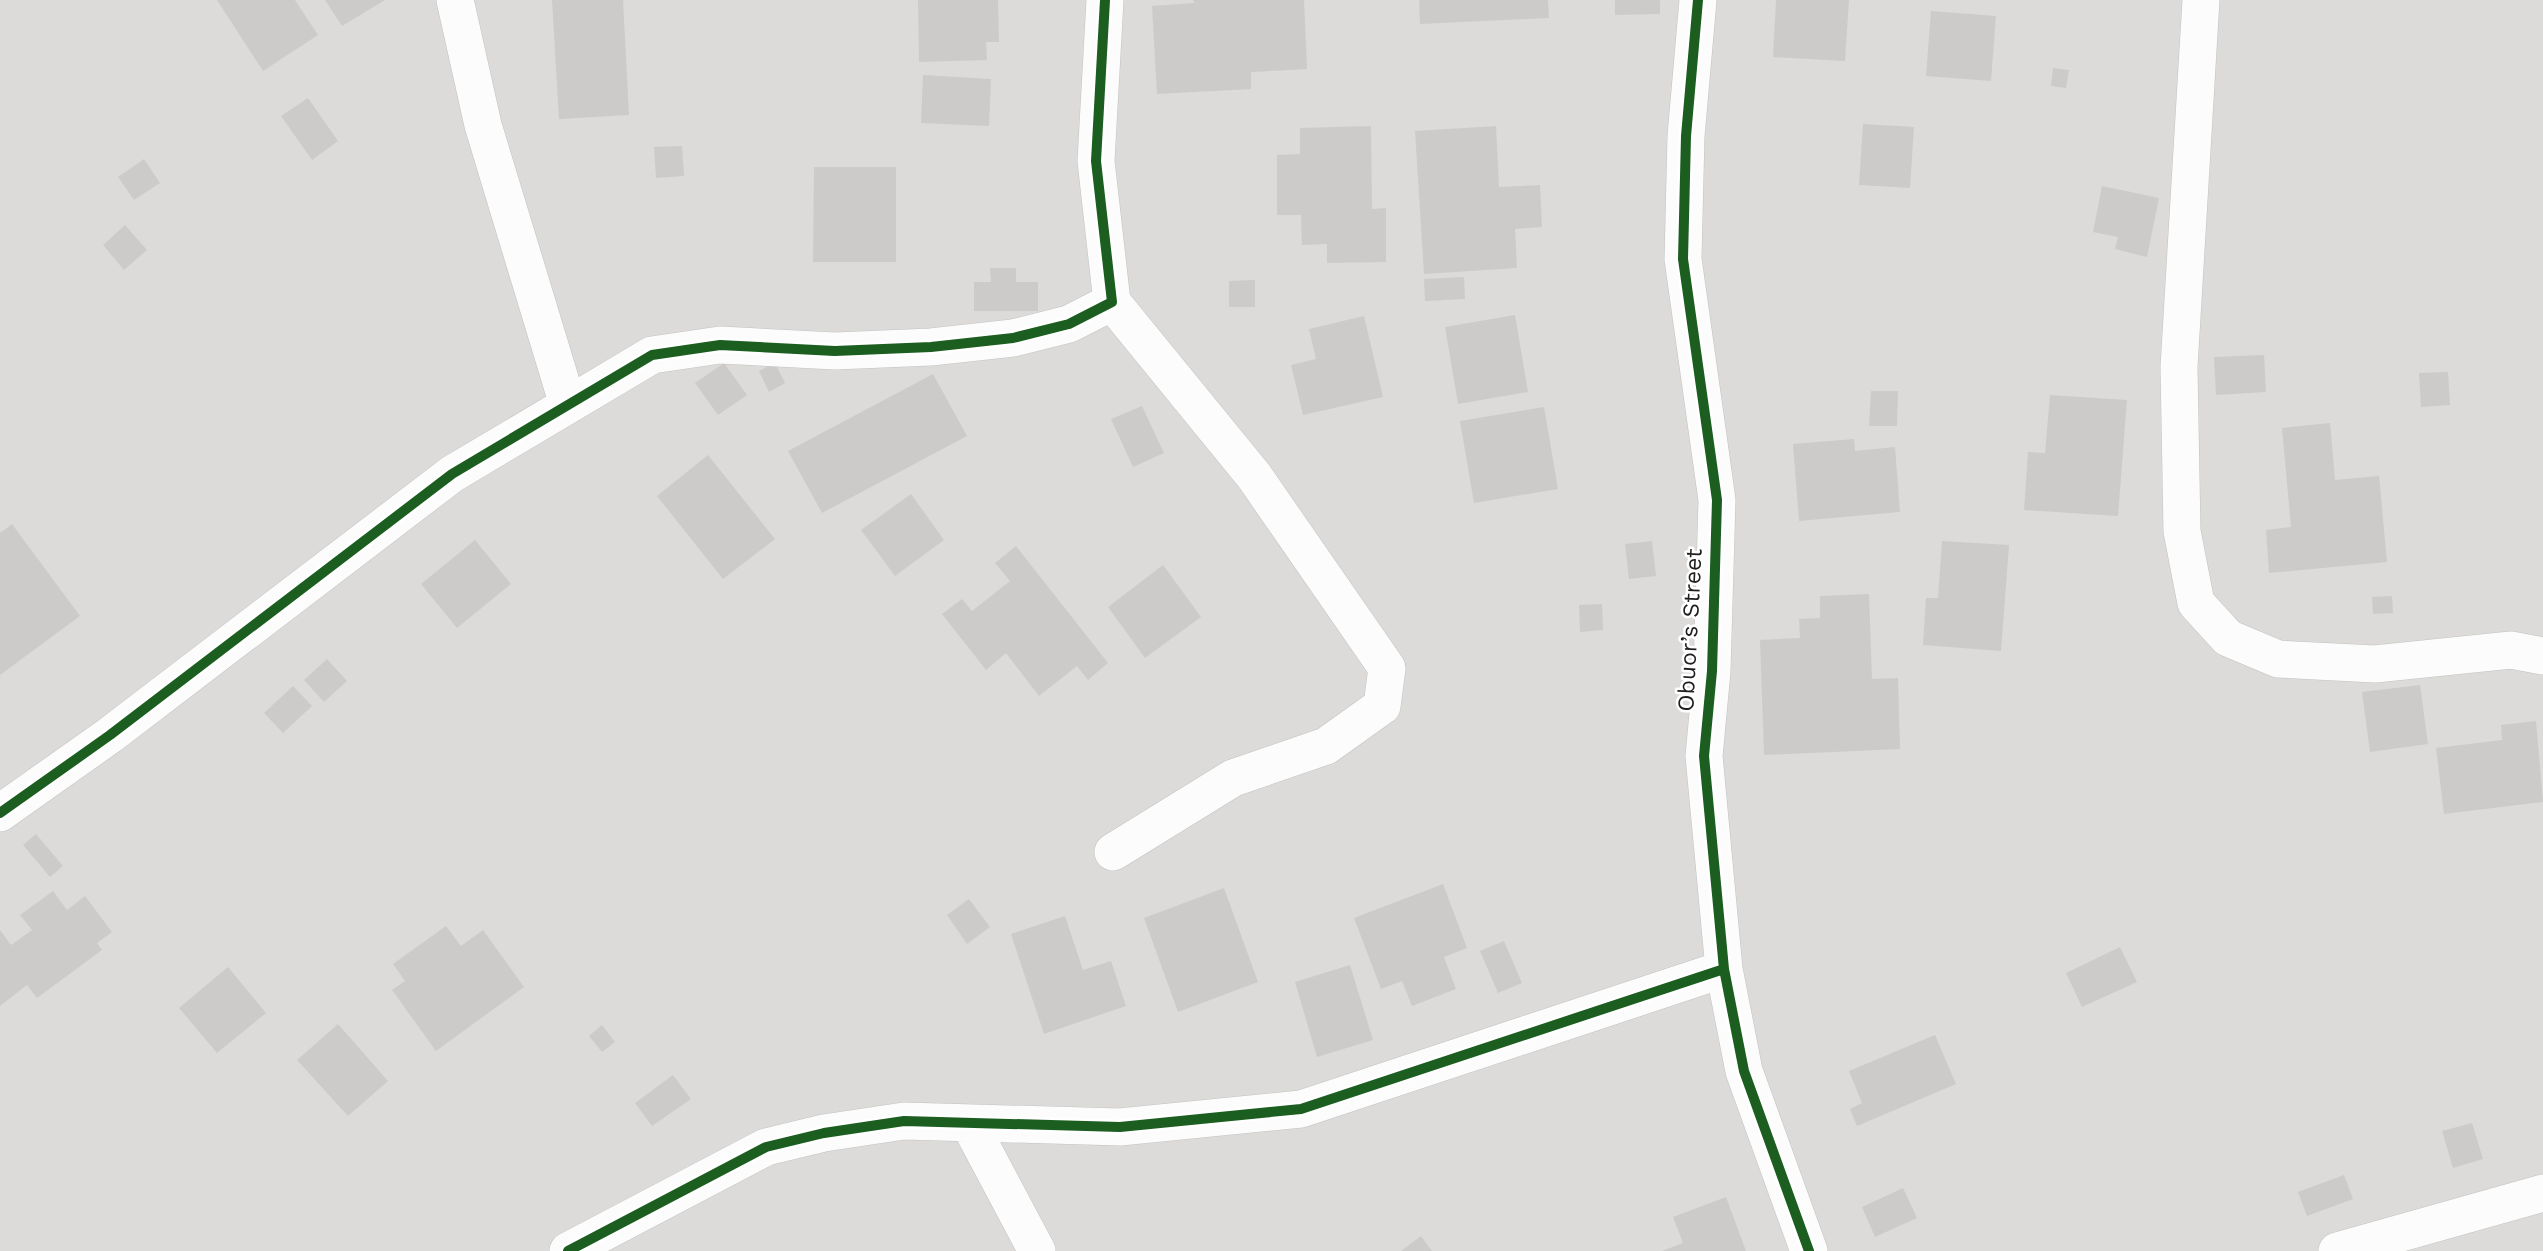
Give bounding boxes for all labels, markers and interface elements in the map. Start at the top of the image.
street label: Obuor’s Street [1672,547,1708,712]

